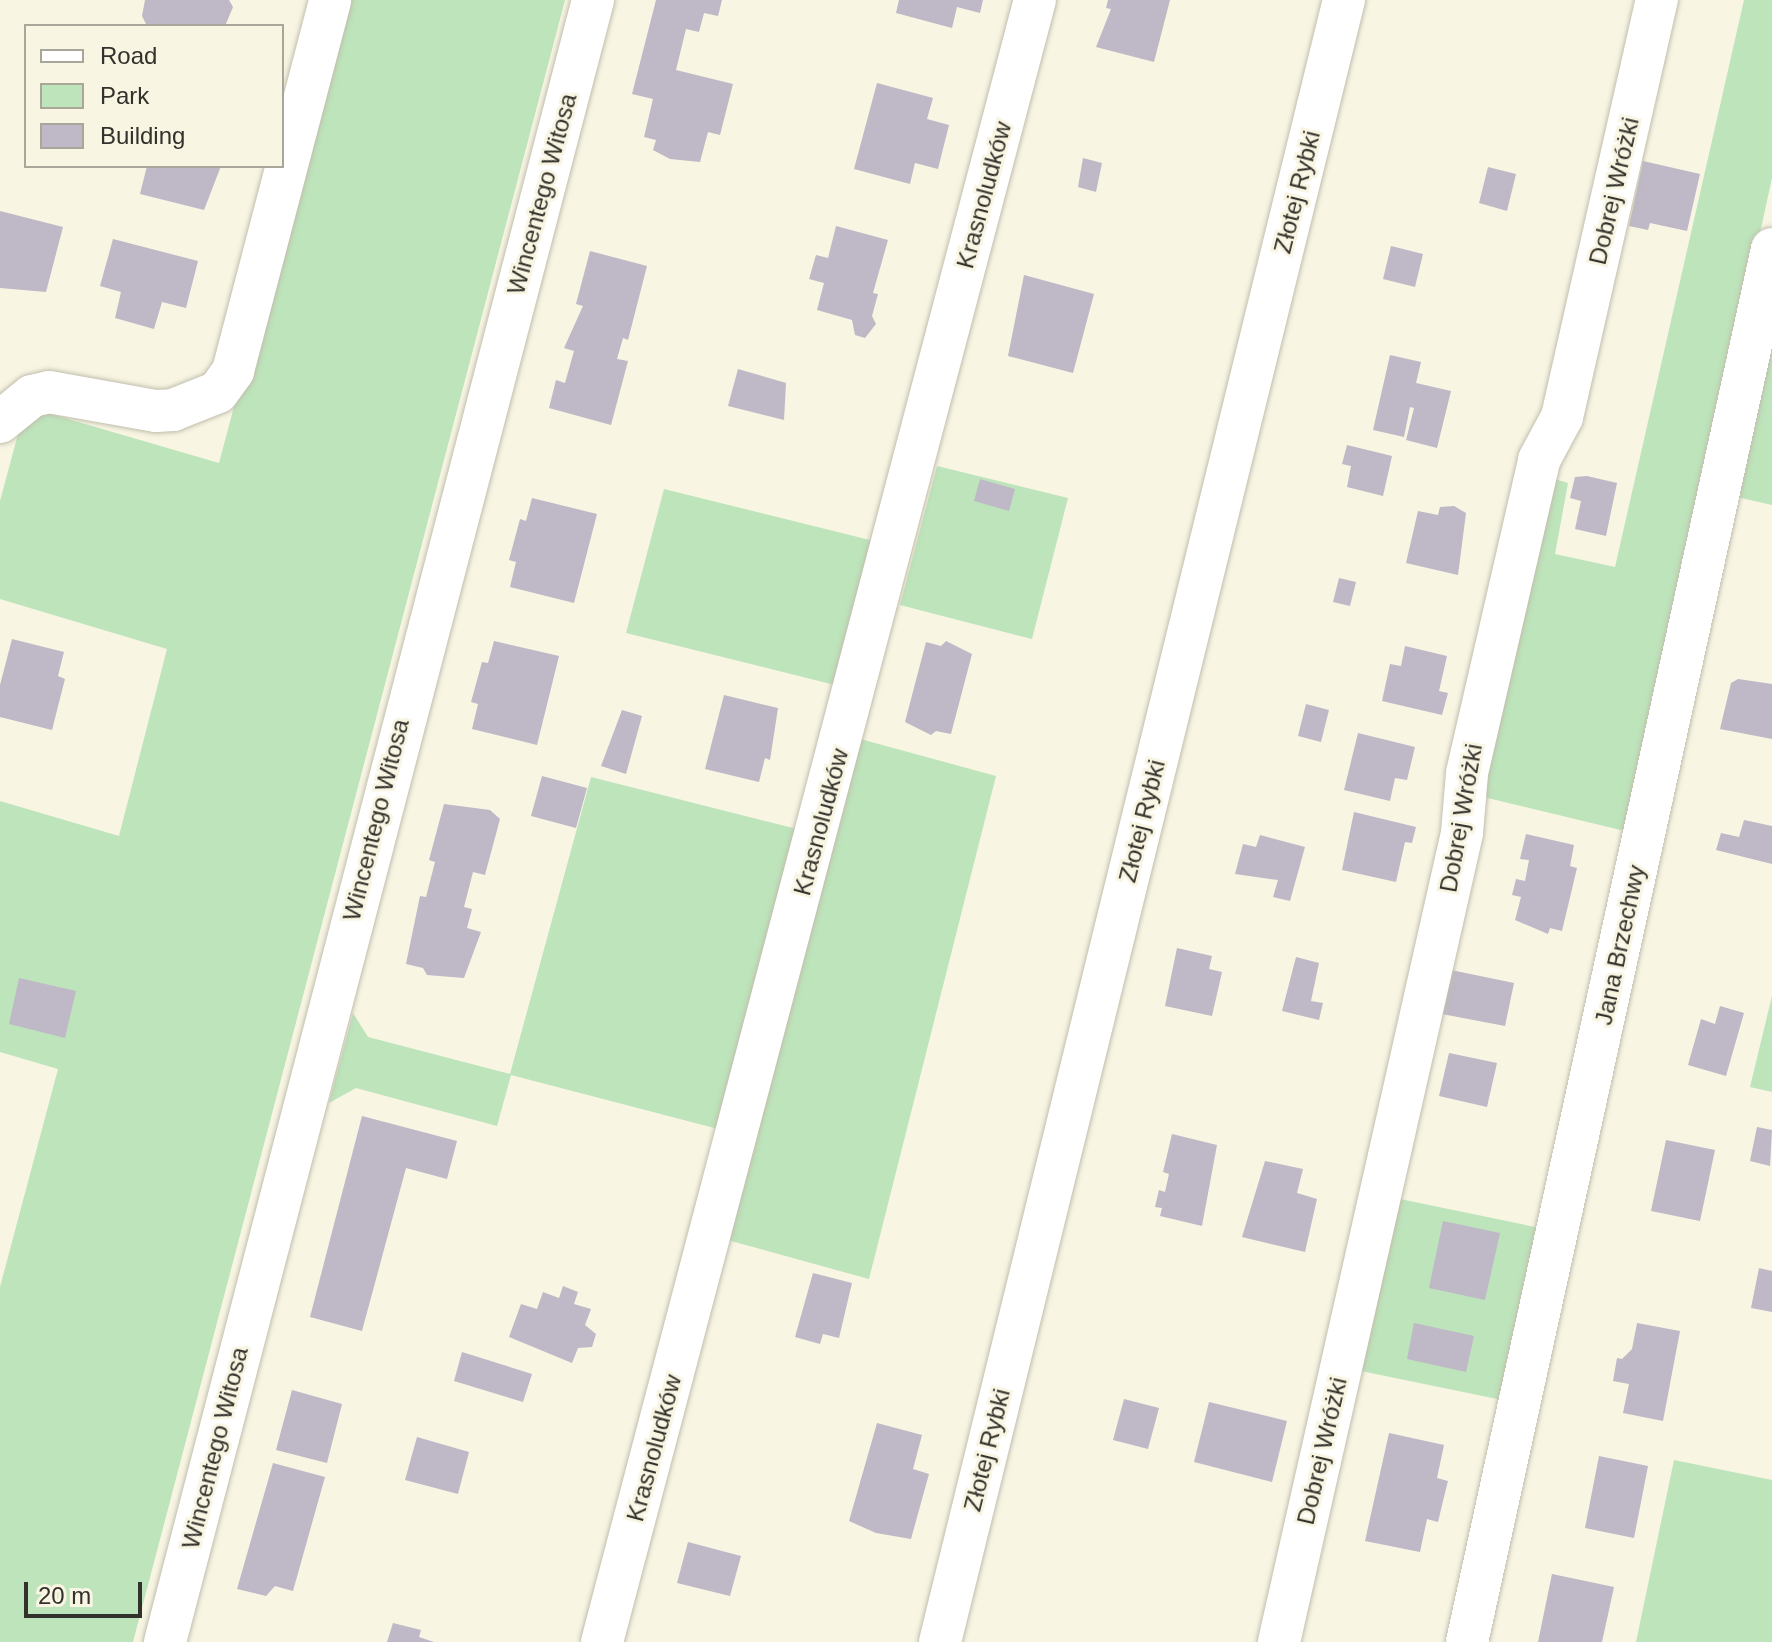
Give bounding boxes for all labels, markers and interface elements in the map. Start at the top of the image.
legend [24,24,284,168]
text: Road [100,42,157,69]
text: Park [100,82,149,109]
street label: Wincentego Witosa [501,90,583,298]
street label: Dobrej Wróżki [1583,115,1645,267]
street label: Krasnoludków [951,118,1017,272]
text: Building [100,122,185,149]
street label: Złotej Rybki [1268,128,1326,256]
street label: Wincentego Witosa [337,716,415,924]
street label: Dobrej Wróżki [1434,742,1488,894]
street label: Krasnoludków [788,745,854,899]
street label: Złotej Rybki [1113,757,1171,885]
street label: Jana Brzechwy [1589,862,1651,1028]
street label: Wincentego Witosa [176,1344,254,1552]
street label: Krasnoludków [621,1371,687,1525]
street label: Dobrej Wróżki [1291,1375,1353,1527]
street label: Złotej Rybki [958,1386,1016,1514]
scale bar [28,1566,146,1616]
text: 20 m [38,1582,91,1609]

